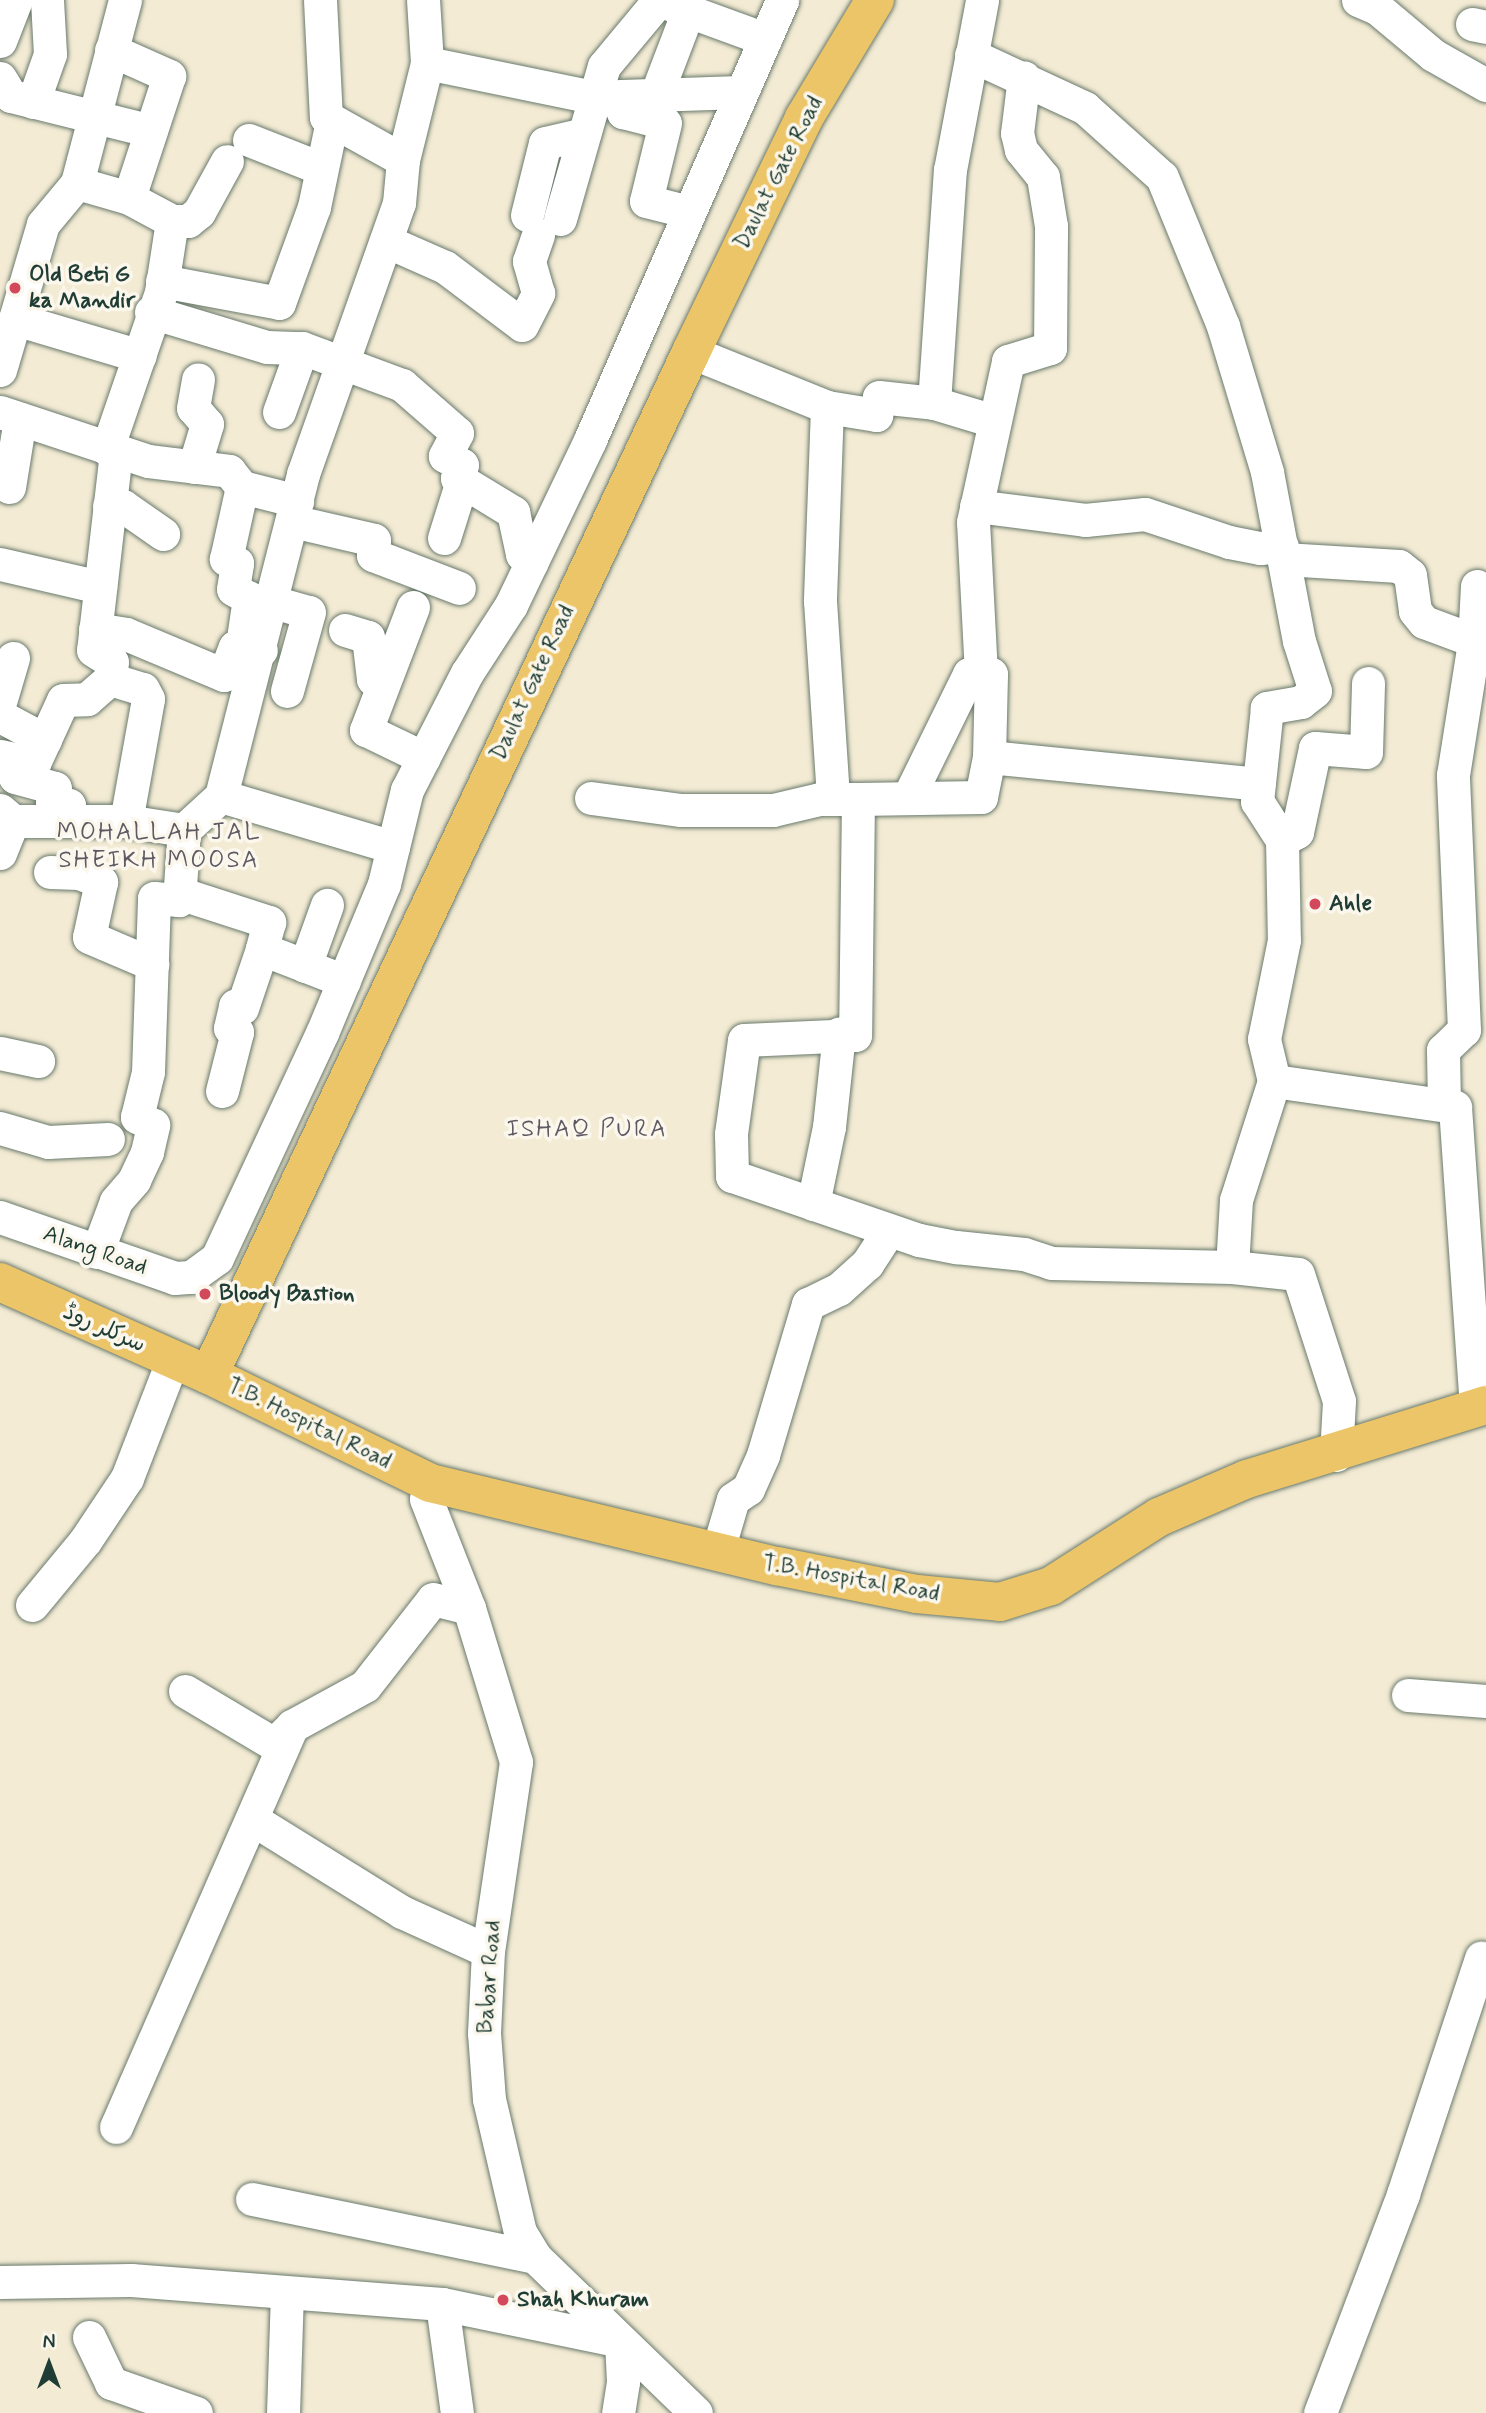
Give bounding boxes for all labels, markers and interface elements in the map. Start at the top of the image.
street label: Daulat Gate Road [729,92,829,254]
place label: Old Beti G ka Mandir [29,261,131,315]
marker: Old Beti G ka Mandir [7,280,23,296]
street label: Daulat Gate Road [485,601,581,765]
district label: MOHALLAH JAL SHEIKH MOOSA [62,819,256,875]
place label: Ahle [1329,890,1372,918]
marker: Ahle [1307,896,1323,912]
district label: ISHAQ PURA [509,1116,665,1144]
street label: Alang Road [39,1220,151,1282]
place label: Bloody Bastion [219,1280,355,1308]
marker: Bloody Bastion [197,1286,213,1302]
street label: سرکلر روڈ [59,1299,149,1359]
street label: T.B. Hospital Road [223,1373,395,1475]
street label: T.B. Hospital Road [761,1550,941,1608]
street label: Babar Road [472,1919,508,2035]
place label: Shah Khuram [517,2286,649,2314]
marker: Shah Khuram [495,2292,511,2308]
north arrow [14,2329,84,2399]
text: N [43,2330,55,2355]

